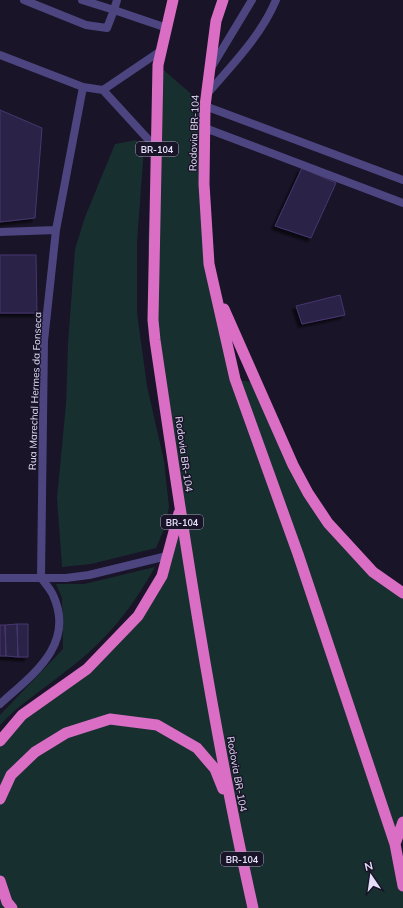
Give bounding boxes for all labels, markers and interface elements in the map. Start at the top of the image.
street label: Rodovia BR-104 [186,95,202,171]
road number: BR-104 [136,142,178,156]
street label: Rua Marechal Hermes da Fonseca [26,312,44,470]
street label: Rodovia BR-104 [172,415,196,493]
road number: BR-104 [161,515,203,529]
street label: Rodovia BR-104 [224,735,250,813]
road number: BR-104 [221,852,263,866]
north arrow [351,856,391,896]
text: N [363,859,374,874]

